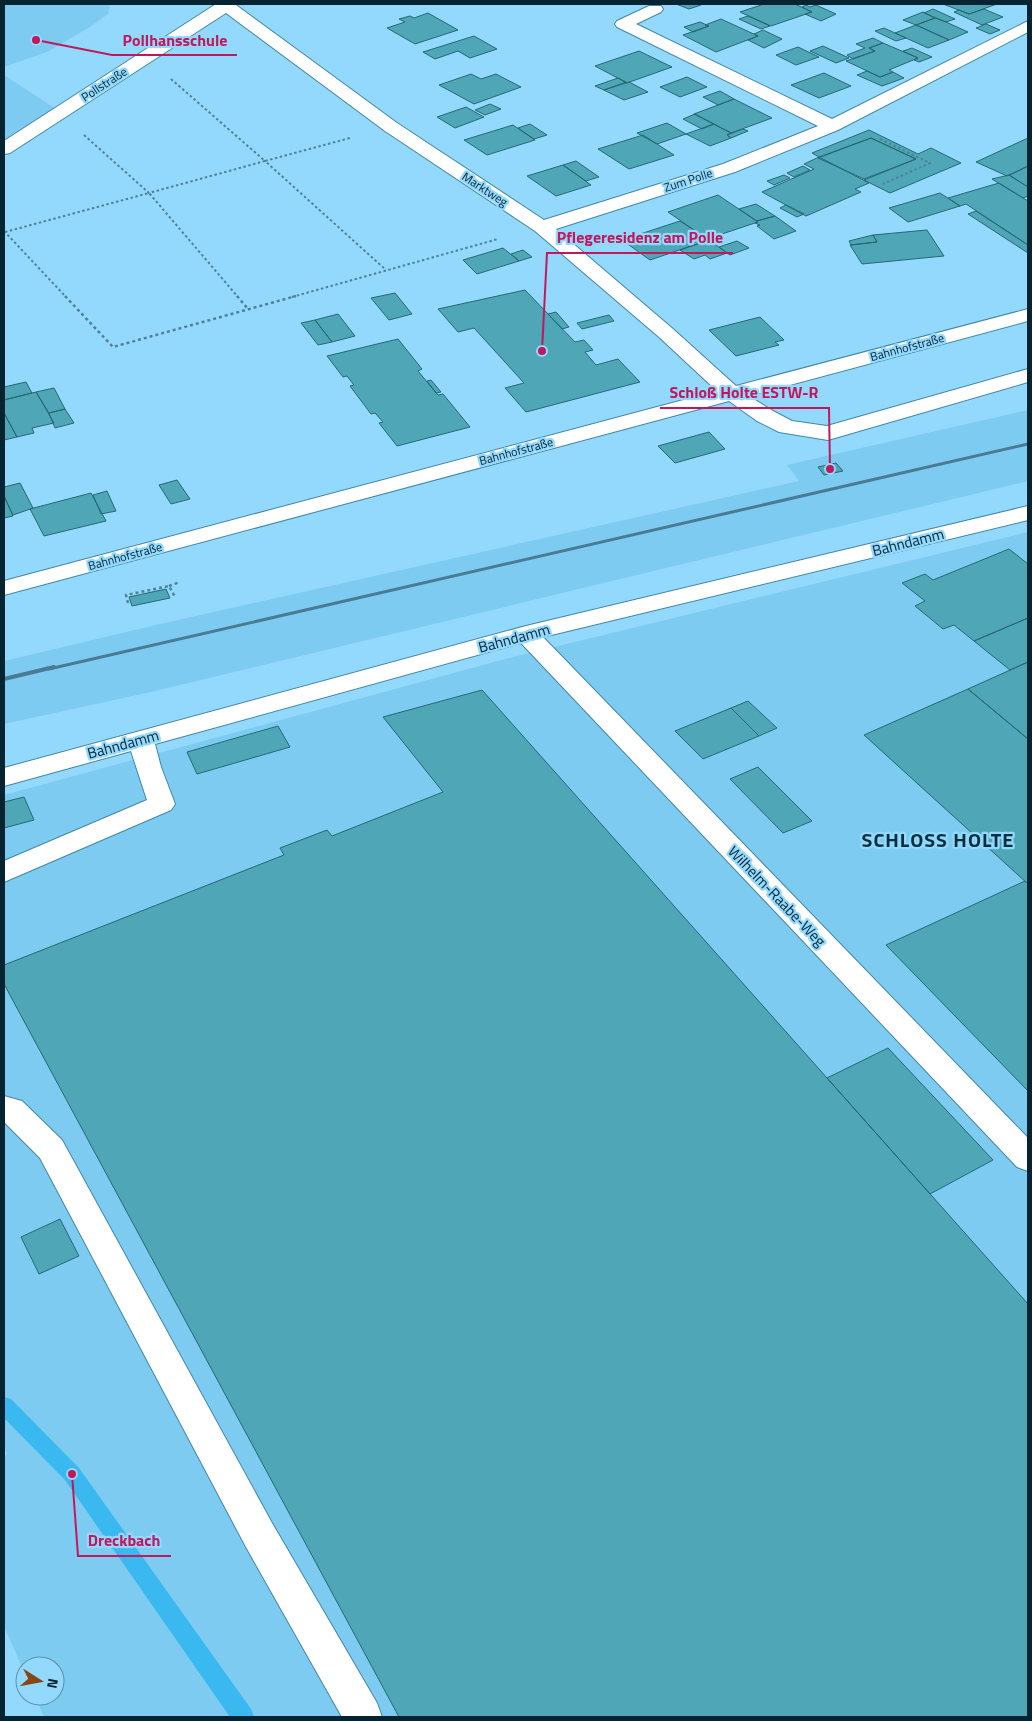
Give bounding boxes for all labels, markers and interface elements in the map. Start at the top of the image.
callout: Pollhansschule [112,24,237,55]
text: Pollhansschule [123,28,227,52]
street label: Pollstraße [77,62,131,106]
street label: Zum Polle [661,163,715,197]
street label: Marktweg [458,167,512,211]
callout: Pflegeresidenz am Polle [547,222,733,253]
text: Pflegeresidenz am Polle [557,225,723,249]
street label: Bahnhofstraße [868,328,946,366]
callout: Schloß Holte ESTW-R [660,377,829,408]
text: Schloß Holte ESTW-R [670,380,819,404]
street label: Bahnhofstraße [477,432,555,470]
street label: Bahndamm [870,522,946,562]
street label: Bahnhofstraße [86,537,164,575]
street label: Bahndamm [476,617,552,659]
street label: Bahndamm [85,723,161,765]
district label: SCHLOSS HOLTE [862,824,1014,855]
street label: Wilhelm-Raabe-Weg [723,840,832,952]
callout: Dreckbach [78,1525,171,1556]
text: Dreckbach [88,1528,160,1552]
north arrow [15,1656,65,1706]
text: N [42,1677,64,1690]

